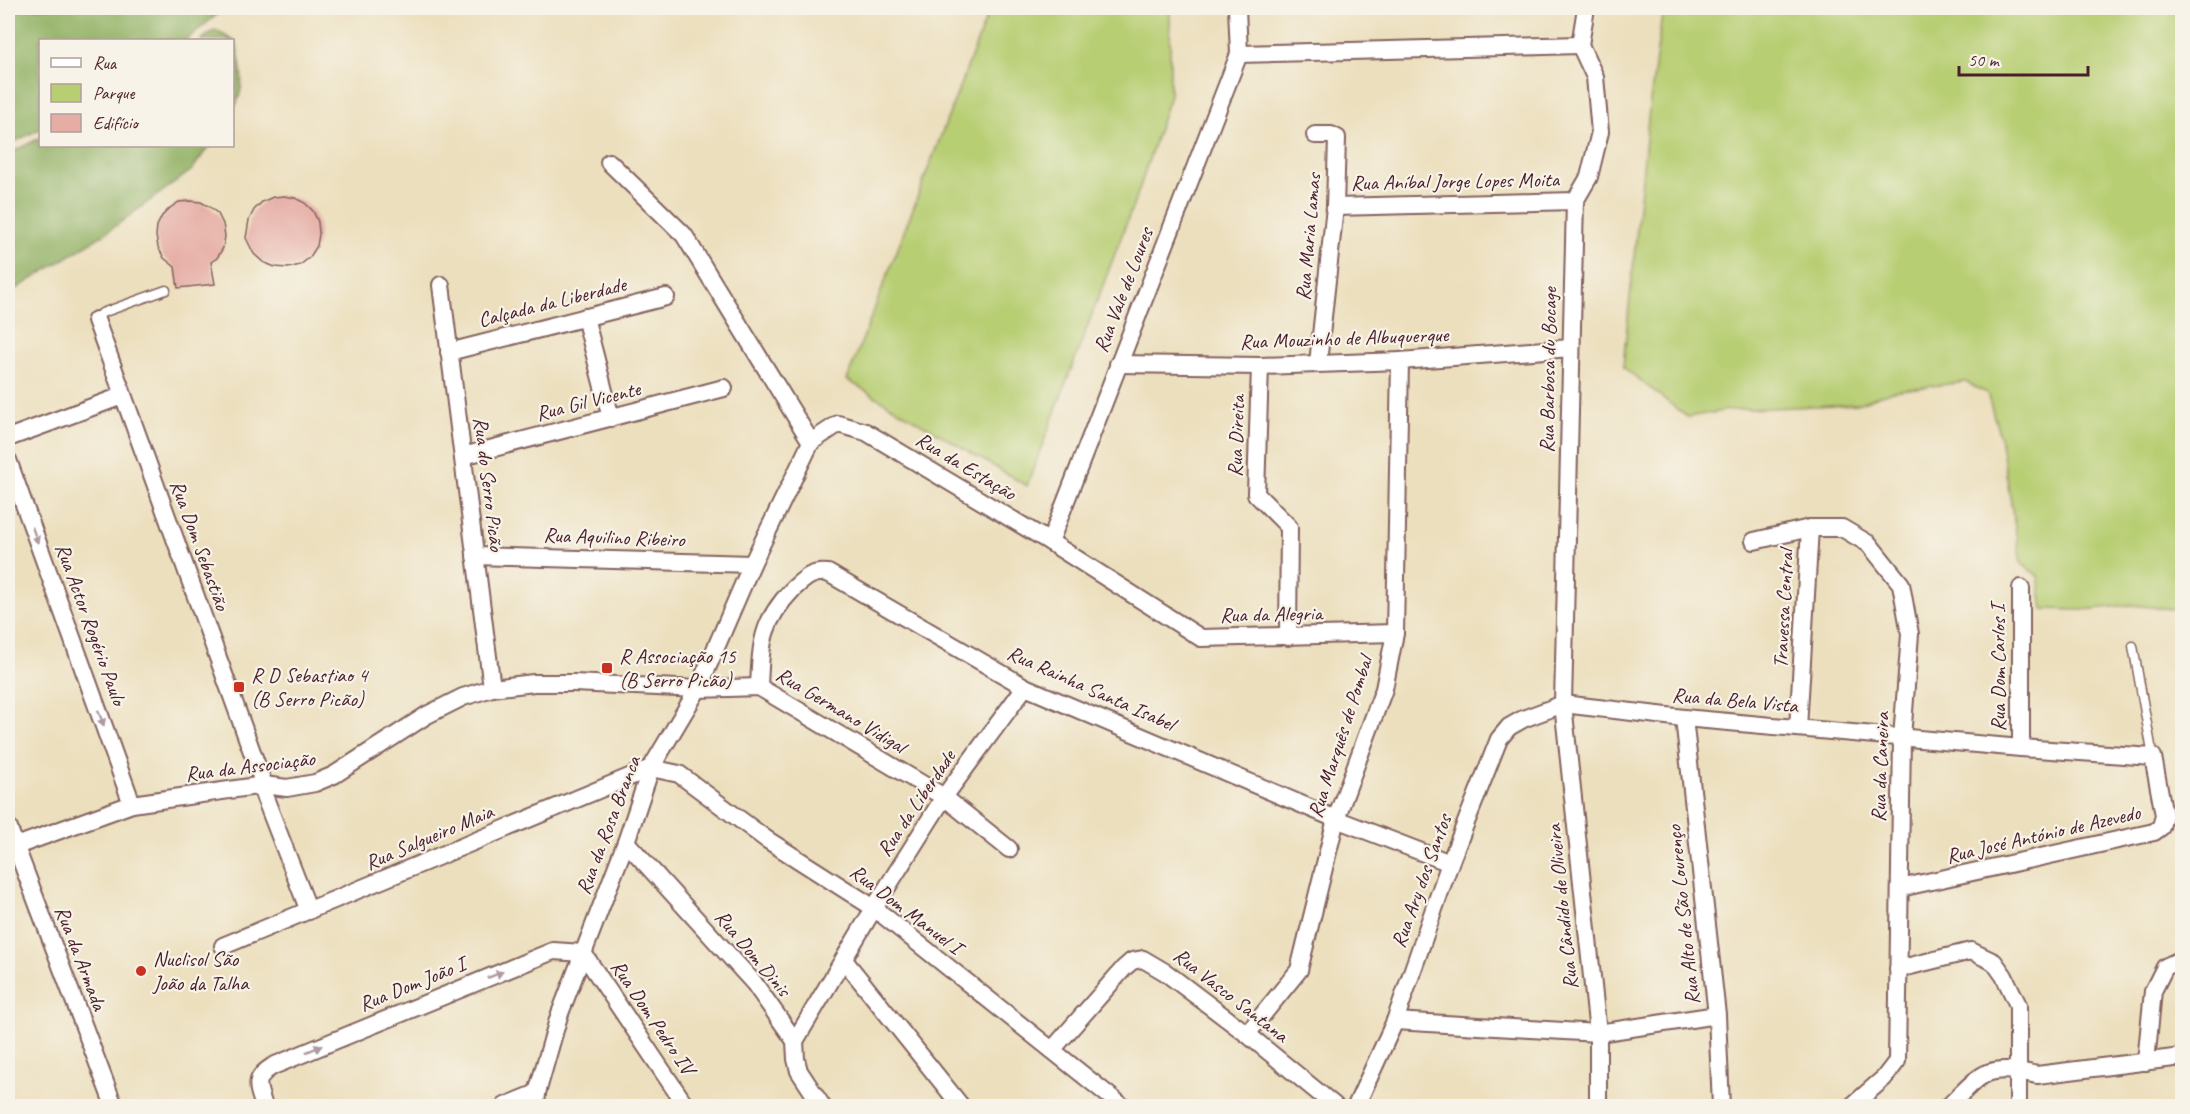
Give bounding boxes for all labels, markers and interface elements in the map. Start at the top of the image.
legend [39,39,234,147]
scale bar [1959,39,2088,77]
text: 50 m [1968,49,2001,71]
text: Rua [93,52,118,74]
text: Parque [93,82,135,104]
text: Edifício [93,112,139,134]
street label: Rua Aníbal Jorge Lopes Moita [1351,166,1561,196]
street label: Rua Maria Lamas [1289,171,1327,302]
street label: Rua Vale de Loures [1087,222,1159,356]
street label: Calçada da Liberdade [475,271,631,333]
street label: Rua Barbosa du Bocage [1534,286,1562,453]
street label: Rua Mouzinho de Albuquerque [1239,321,1450,355]
street label: Rua Gil Vicente [533,375,644,427]
street label: Rua Direita [1222,392,1251,477]
street label: Rua do Serro Picão [468,416,510,554]
street label: Rua da Estação [911,426,1022,507]
street label: Rua Dom Sebastião [164,476,236,615]
street label: Rua Aquilino Ribeiro [543,522,687,553]
one-way arrow [30,526,40,544]
street label: Rua Actor Rogério Paulo [50,540,133,711]
street label: Travessa Central [1767,545,1799,669]
street label: Rua da Alegria [1220,600,1325,628]
street label: Rua Dom Carlos I [1985,600,2011,731]
street label: Rua Rainha Santa Isabel [1003,639,1182,738]
place label: R Associação 15 (B Serro Picão) [619,643,737,693]
street label: Rua Marquês de Pombal [1302,650,1379,821]
marker: R Associação 15 (B Serro Picão) [600,661,614,675]
street label: Rua Germano Vidigal [771,661,913,761]
place label: R D Sebastiao 4 (B Serro Picão) [251,662,370,712]
marker: R D Sebastiao 4 (B Serro Picão) [232,680,246,694]
street label: Rua da Bela Vista [1671,682,1801,719]
one-way arrow [97,709,106,727]
street label: Rua da Caneira [1865,710,1895,822]
street label: Rua da Liberdade [871,743,962,861]
street label: Rua da Associação [184,745,318,787]
street label: Rua da Rosa Branca [570,751,647,898]
street label: Rua Salgueiro Maia [361,798,499,876]
street label: Rua José António de Azevedo [1943,799,2144,869]
street label: Rua Ary dos Santos [1385,809,1458,951]
street label: Rua Cândido de Oliveira [1540,821,1584,991]
street label: Rua Alto de São Lourenço [1660,822,1705,1006]
street label: Rua Dom Manuel I [845,858,971,962]
street label: Rua da Armada [49,902,113,1015]
street label: Rua Dom Dinis [709,904,798,1003]
street label: Rua Vasco Santana [1168,942,1295,1049]
place label: Nuclisol São João da Talha [152,946,250,996]
street label: Rua Dom João I [355,949,473,1017]
street label: Rua Dom Pedro IV [605,955,703,1082]
marker: Nuclisol São João da Talha [134,964,148,978]
one-way arrow [486,970,504,980]
one-way arrow [306,1044,324,1054]

